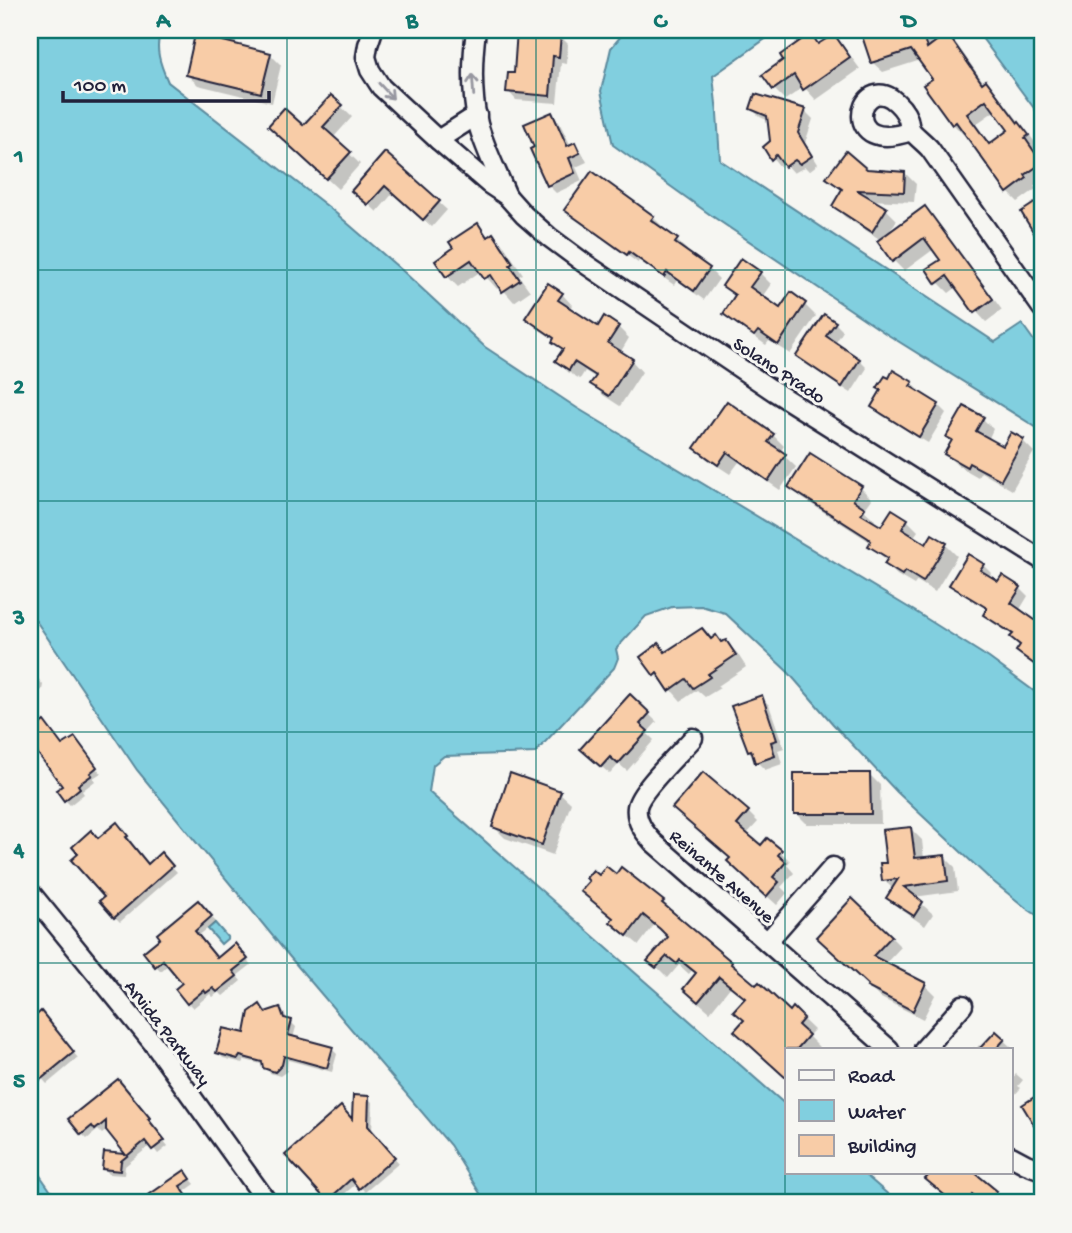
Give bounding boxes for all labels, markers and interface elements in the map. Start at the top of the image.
text: A [155,9,171,36]
text: B [405,9,419,36]
text: C [654,9,669,36]
text: D [900,9,918,36]
scale bar [63,60,270,104]
one-way arrow [467,74,480,97]
text: 100 m [73,75,126,100]
one-way arrow [377,82,394,99]
text: 1 [13,144,24,171]
street label: Solano Prado [728,334,829,410]
text: 2 [13,375,25,402]
text: 3 [12,606,25,633]
street label: Reinante Avenue [663,826,778,930]
text: 4 [13,838,25,865]
street label: Arvida Parkway [118,977,215,1092]
legend [785,1048,1012,1174]
text: Road [848,1066,896,1091]
text: 5 [13,1069,25,1096]
text: Water [848,1102,906,1127]
text: Building [847,1136,917,1161]

